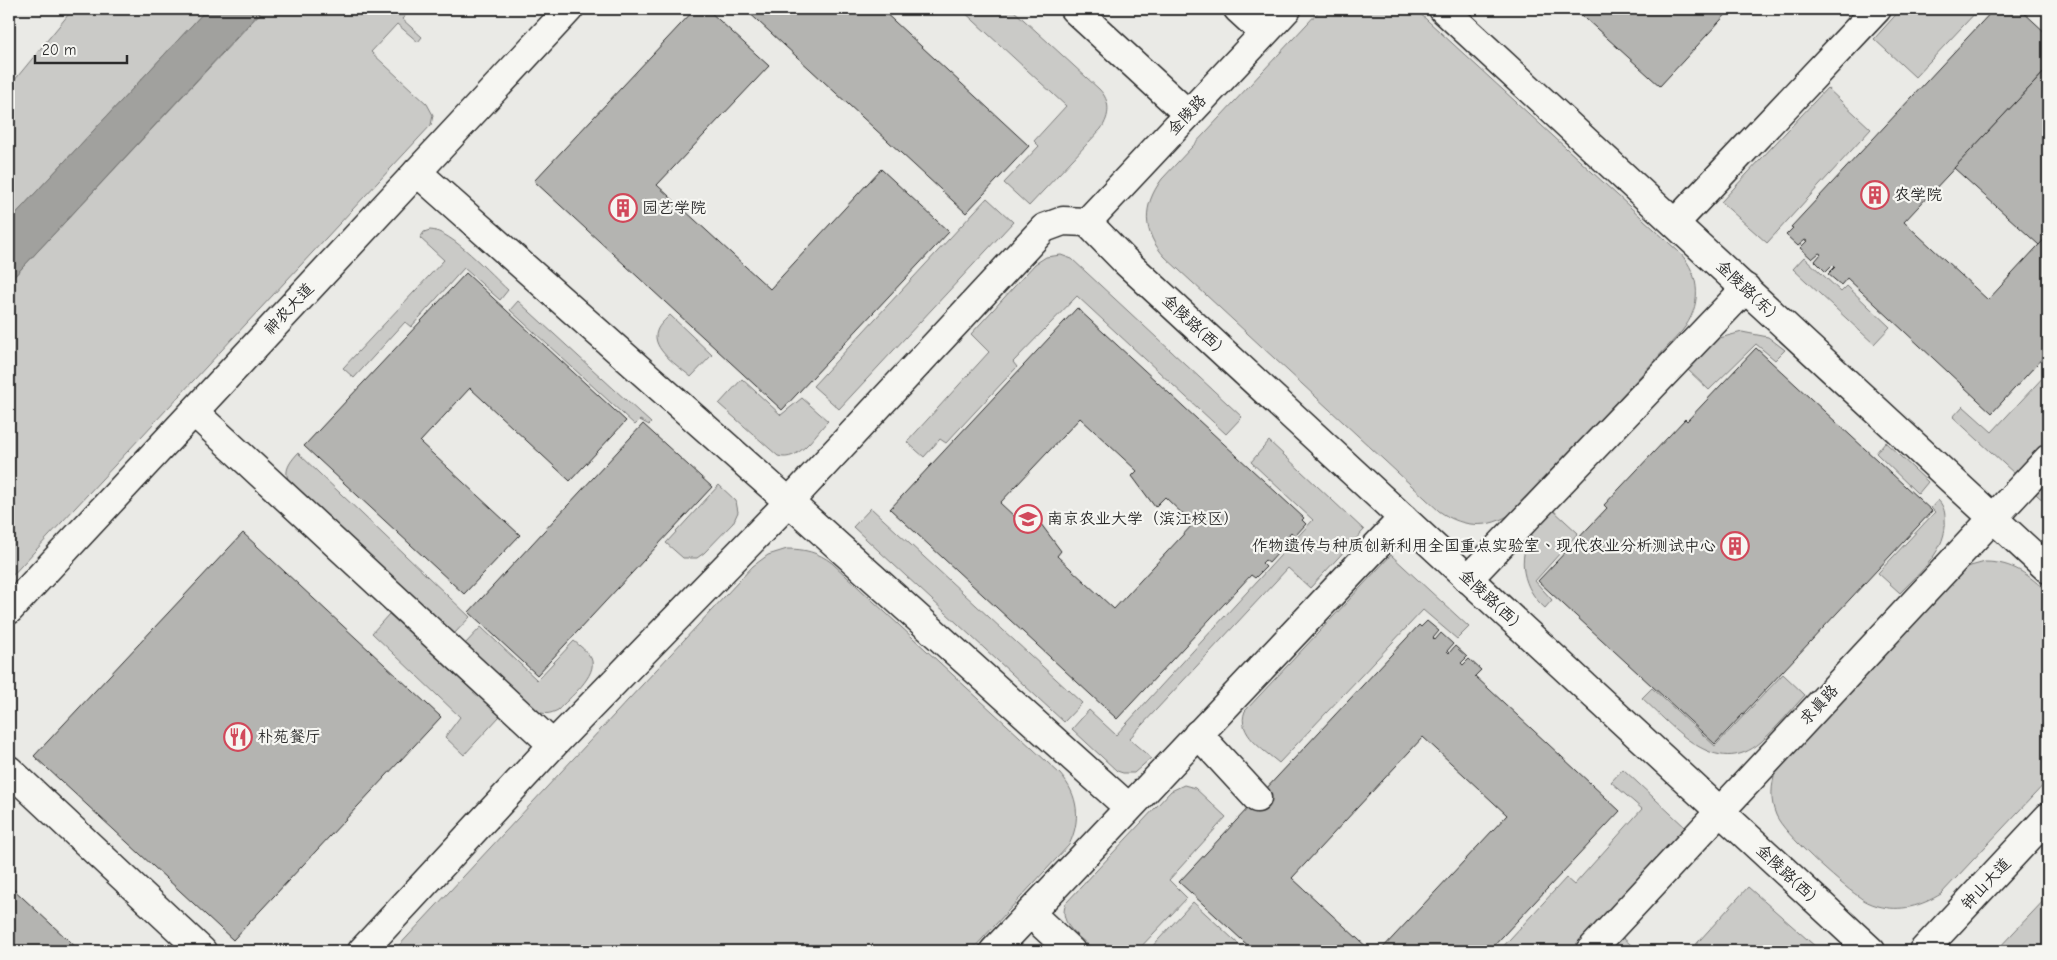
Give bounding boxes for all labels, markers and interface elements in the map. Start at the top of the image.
scale bar [35,32,128,64]
text: 20 m [42,41,76,59]
street label: 金陵路 [1164,91,1210,139]
building icon: 农学院 [1860,180,1890,210]
place label: 农学院 [1894,186,1942,204]
building icon: 园艺学院 [608,193,638,223]
place label: 园艺学院 [642,199,706,217]
street label: 金陵路(东) [1712,257,1780,321]
street label: 神农大道 [261,279,317,339]
street label: 金陵路(西) [1158,291,1226,355]
school or university icon: 南京农业大学（滨江校区） [1013,504,1043,534]
place label: 南京农业大学（滨江校区） [1047,510,1239,528]
building icon: 作物遗传与种质创新利用全国重点实验室、现代农业分析测试中心 [1720,531,1750,561]
place label: 作物遗传与种质创新利用全国重点实验室、现代农业分析测试中心 [1252,537,1716,555]
street label: 金陵路(西) [1455,566,1523,630]
street label: 求真路 [1796,681,1842,729]
restaurant icon: 朴苑餐厅 [223,722,253,752]
place label: 朴苑餐厅 [257,728,321,746]
street label: 金陵路(西) [1752,841,1820,905]
street label: 钟山大道 [1958,854,2014,914]

